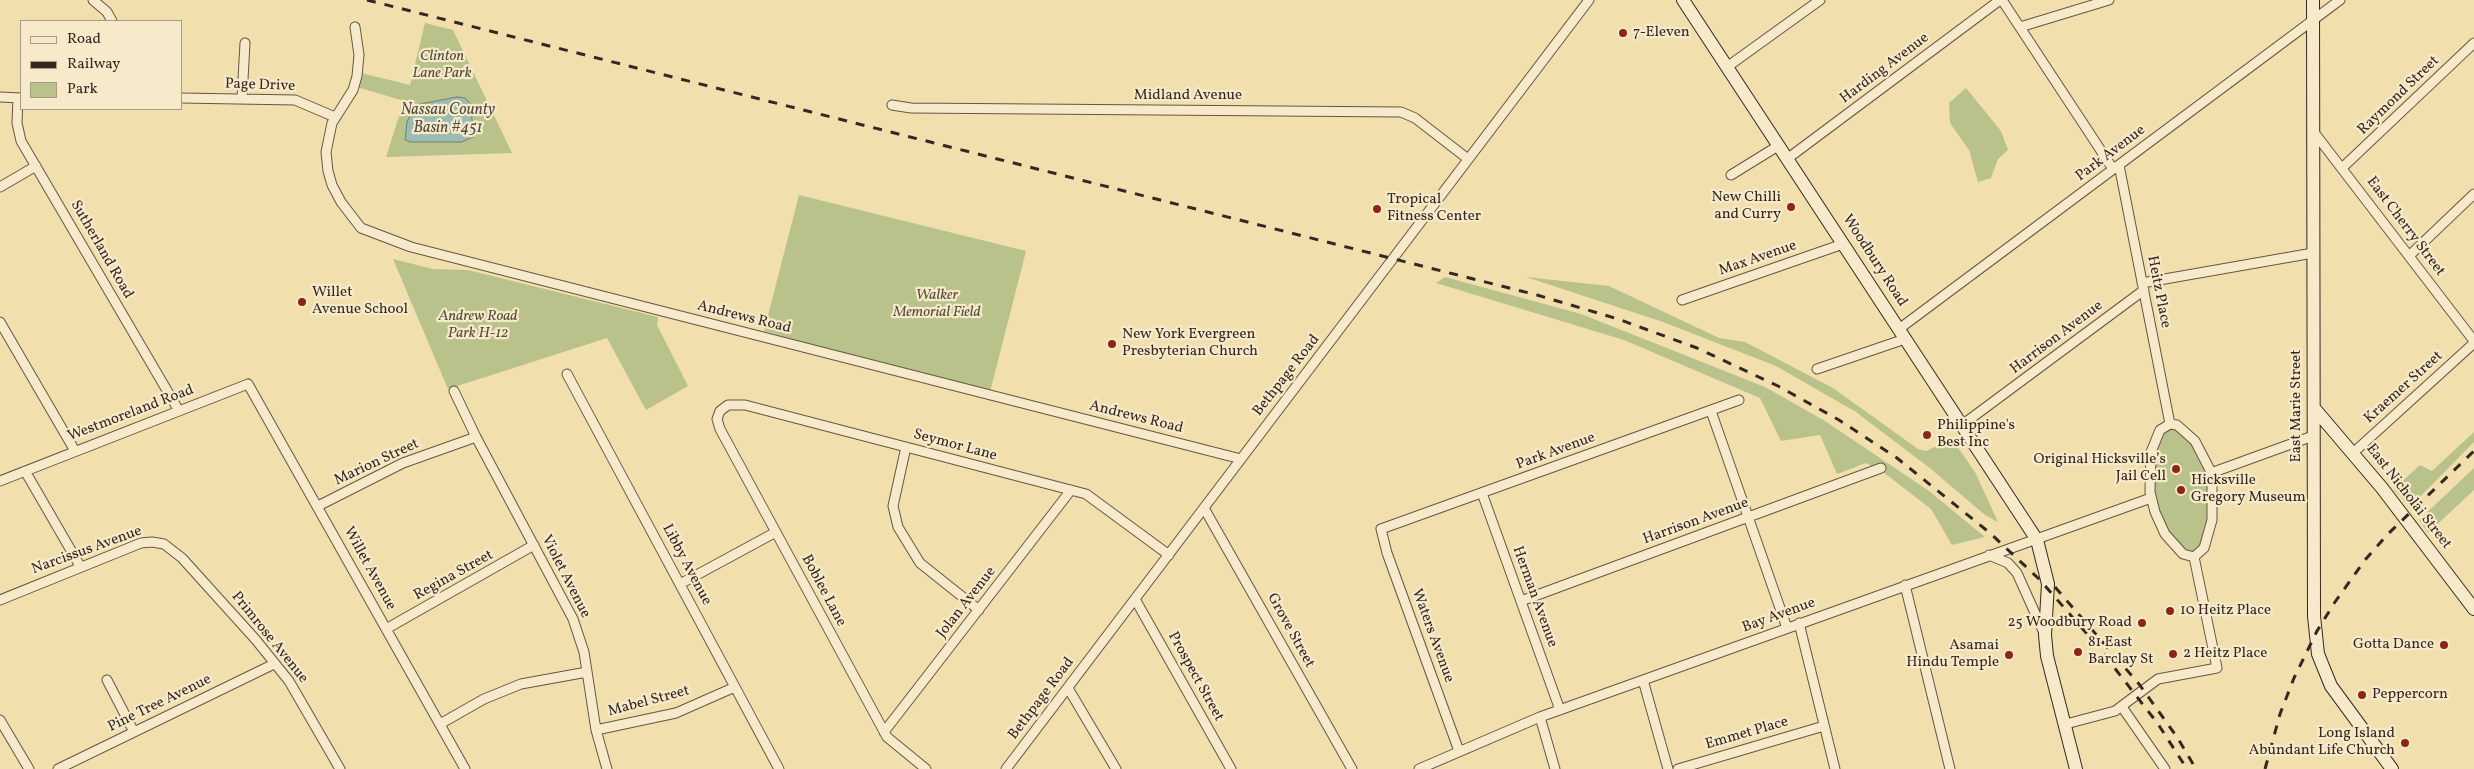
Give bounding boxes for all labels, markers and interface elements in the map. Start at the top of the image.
legend [20,20,182,110]
place label: 7-Eleven [1633,24,1690,42]
marker: 7-Eleven [1617,27,1629,39]
text: Road [67,29,101,50]
street label: Harding Avenue [1837,30,1933,108]
park label: Clinton Lane Park [412,48,472,83]
street label: Raymond Street [2354,53,2444,139]
text: Railway [67,54,120,75]
street label: Page Drive [224,76,296,96]
text: Park [67,79,98,100]
street label: Midland Avenue [1134,87,1242,105]
water label: Nassau County Basin #451 [401,101,495,139]
street label: Park Avenue [2073,122,2149,186]
street label: East Cherry Street [2362,174,2448,280]
place label: New Chilli and Curry [1712,189,1781,224]
place label: Tropical Fitness Center [1387,191,1481,226]
street label: Sutherland Road [66,198,136,302]
marker: New Chilli and Curry [1785,201,1797,213]
marker: Tropical Fitness Center [1371,203,1383,215]
street label: Woodbury Road [1838,212,1910,310]
street label: Max Avenue [1717,237,1799,281]
street label: Heitz Place [2142,254,2174,330]
place label: Willet Avenue School [312,284,408,319]
park label: Walker Memorial Field [893,287,981,322]
marker: Willet Avenue School [296,296,308,308]
street label: Harrison Avenue [2007,297,2107,379]
street label: Andrews Road [695,298,793,338]
park label: Andrew Road Park H-12 [438,308,518,343]
place label: New York Evergreen Presbyterian Church [1122,326,1258,361]
street label: Bethpage Road [1250,332,1324,420]
marker: New York Evergreen Presbyterian Church [1106,338,1118,350]
street label: Kraemer Street [2361,348,2447,428]
street label: East Marie Street [2288,350,2306,462]
street label: Westmoreland Road [65,382,197,446]
street label: Andrews Road [1087,398,1185,438]
place label: Philippine's Best Inc [1937,417,2015,452]
street label: Seymor Lane [911,426,999,466]
street label: Park Avenue [1514,429,1598,475]
marker: Philippine's Best Inc [1921,429,1933,441]
street label: Marion Street [332,436,422,490]
street label: East Nicholai Street [2361,441,2455,553]
place label: Original Hicksville’s Jail Cell [2033,451,2166,486]
marker: Original Hicksville’s Jail Cell [2170,463,2182,475]
place label: Hicksville Gregory Museum [2191,472,2306,507]
marker: Hicksville Gregory Museum [2175,484,2187,496]
street label: Harrison Avenue [1641,495,1751,549]
street label: Libby Avenue [657,521,715,609]
street label: Narcissus Avenue [29,523,145,579]
street label: Willet Avenue [339,524,399,614]
street label: Violet Avenue [536,532,594,622]
street label: Herman Avenue [1507,544,1561,650]
street label: Regina Street [411,547,497,605]
street label: Boblee Lane [797,552,849,630]
street label: Jolan Avenue [934,564,1000,642]
street label: Waters Avenue [1407,587,1457,685]
street label: Primrose Avenue [227,589,311,687]
street label: Grove Street [1262,591,1318,671]
street label: Bay Avenue [1740,594,1818,638]
place label: 10 Heitz Place [2180,602,2271,620]
marker: 10 Heitz Place [2164,605,2176,617]
place label: 25 Woodbury Road [2008,614,2132,632]
marker: 25 Woodbury Road [2136,617,2148,629]
street label: Prospect Street [1163,629,1227,725]
place label: 81 East Barclay St [2088,634,2154,669]
place label: Gotta Dance [2353,636,2434,654]
place label: Asamai Hindu Temple [1906,637,1999,672]
marker: Gotta Dance [2438,639,2450,651]
place label: 2 Heitz Place [2183,645,2267,663]
marker: 81 East Barclay St [2072,646,2084,658]
marker: 2 Heitz Place [2167,648,2179,660]
marker: Asamai Hindu Temple [2003,649,2015,661]
street label: Bethpage Road [1005,654,1079,744]
street label: Pine Tree Avenue [105,671,215,737]
street label: Mabel Street [606,682,692,722]
place label: Peppercorn [2372,686,2448,704]
marker: Peppercorn [2356,689,2368,701]
street label: Emmet Place [1703,714,1791,754]
place label: Long Island Abundant Life Church [2249,725,2395,760]
marker: Long Island Abundant Life Church [2399,737,2411,749]

